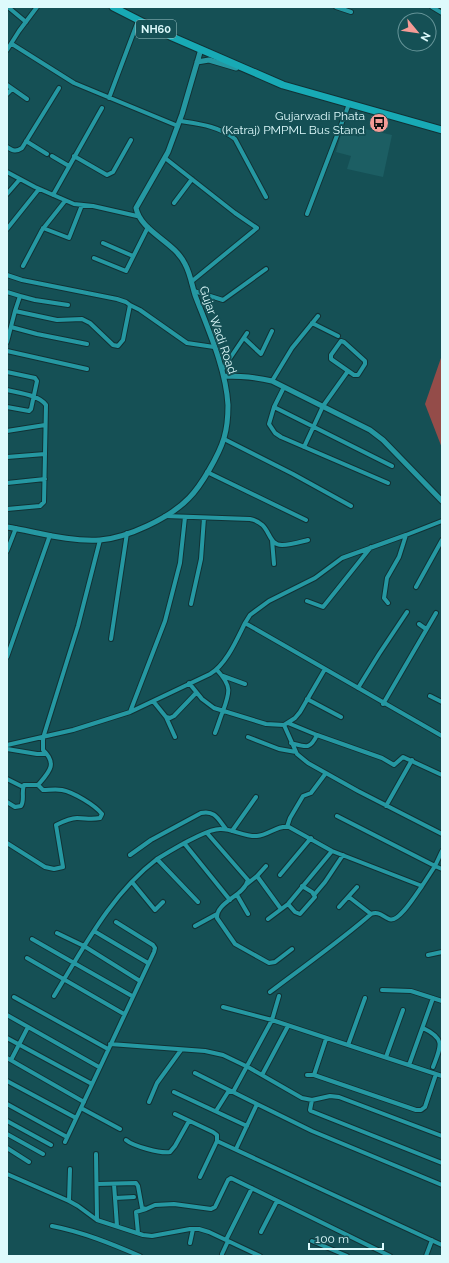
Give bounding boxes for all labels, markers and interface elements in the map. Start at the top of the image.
north arrow [397,12,437,52]
road number: NH60 [136,20,176,38]
text: N [418,30,433,43]
place label: Gujarwadi Phata (Katraj) PMPML Bus Stand [222,109,365,137]
bus stop icon: Gujarwadi Phata (Katraj) PMPML Bus Stand [368,112,390,134]
street label: Gujar Wadi Road [196,284,240,376]
scale bar [309,1225,383,1251]
text: 100 m [315,1232,349,1246]

